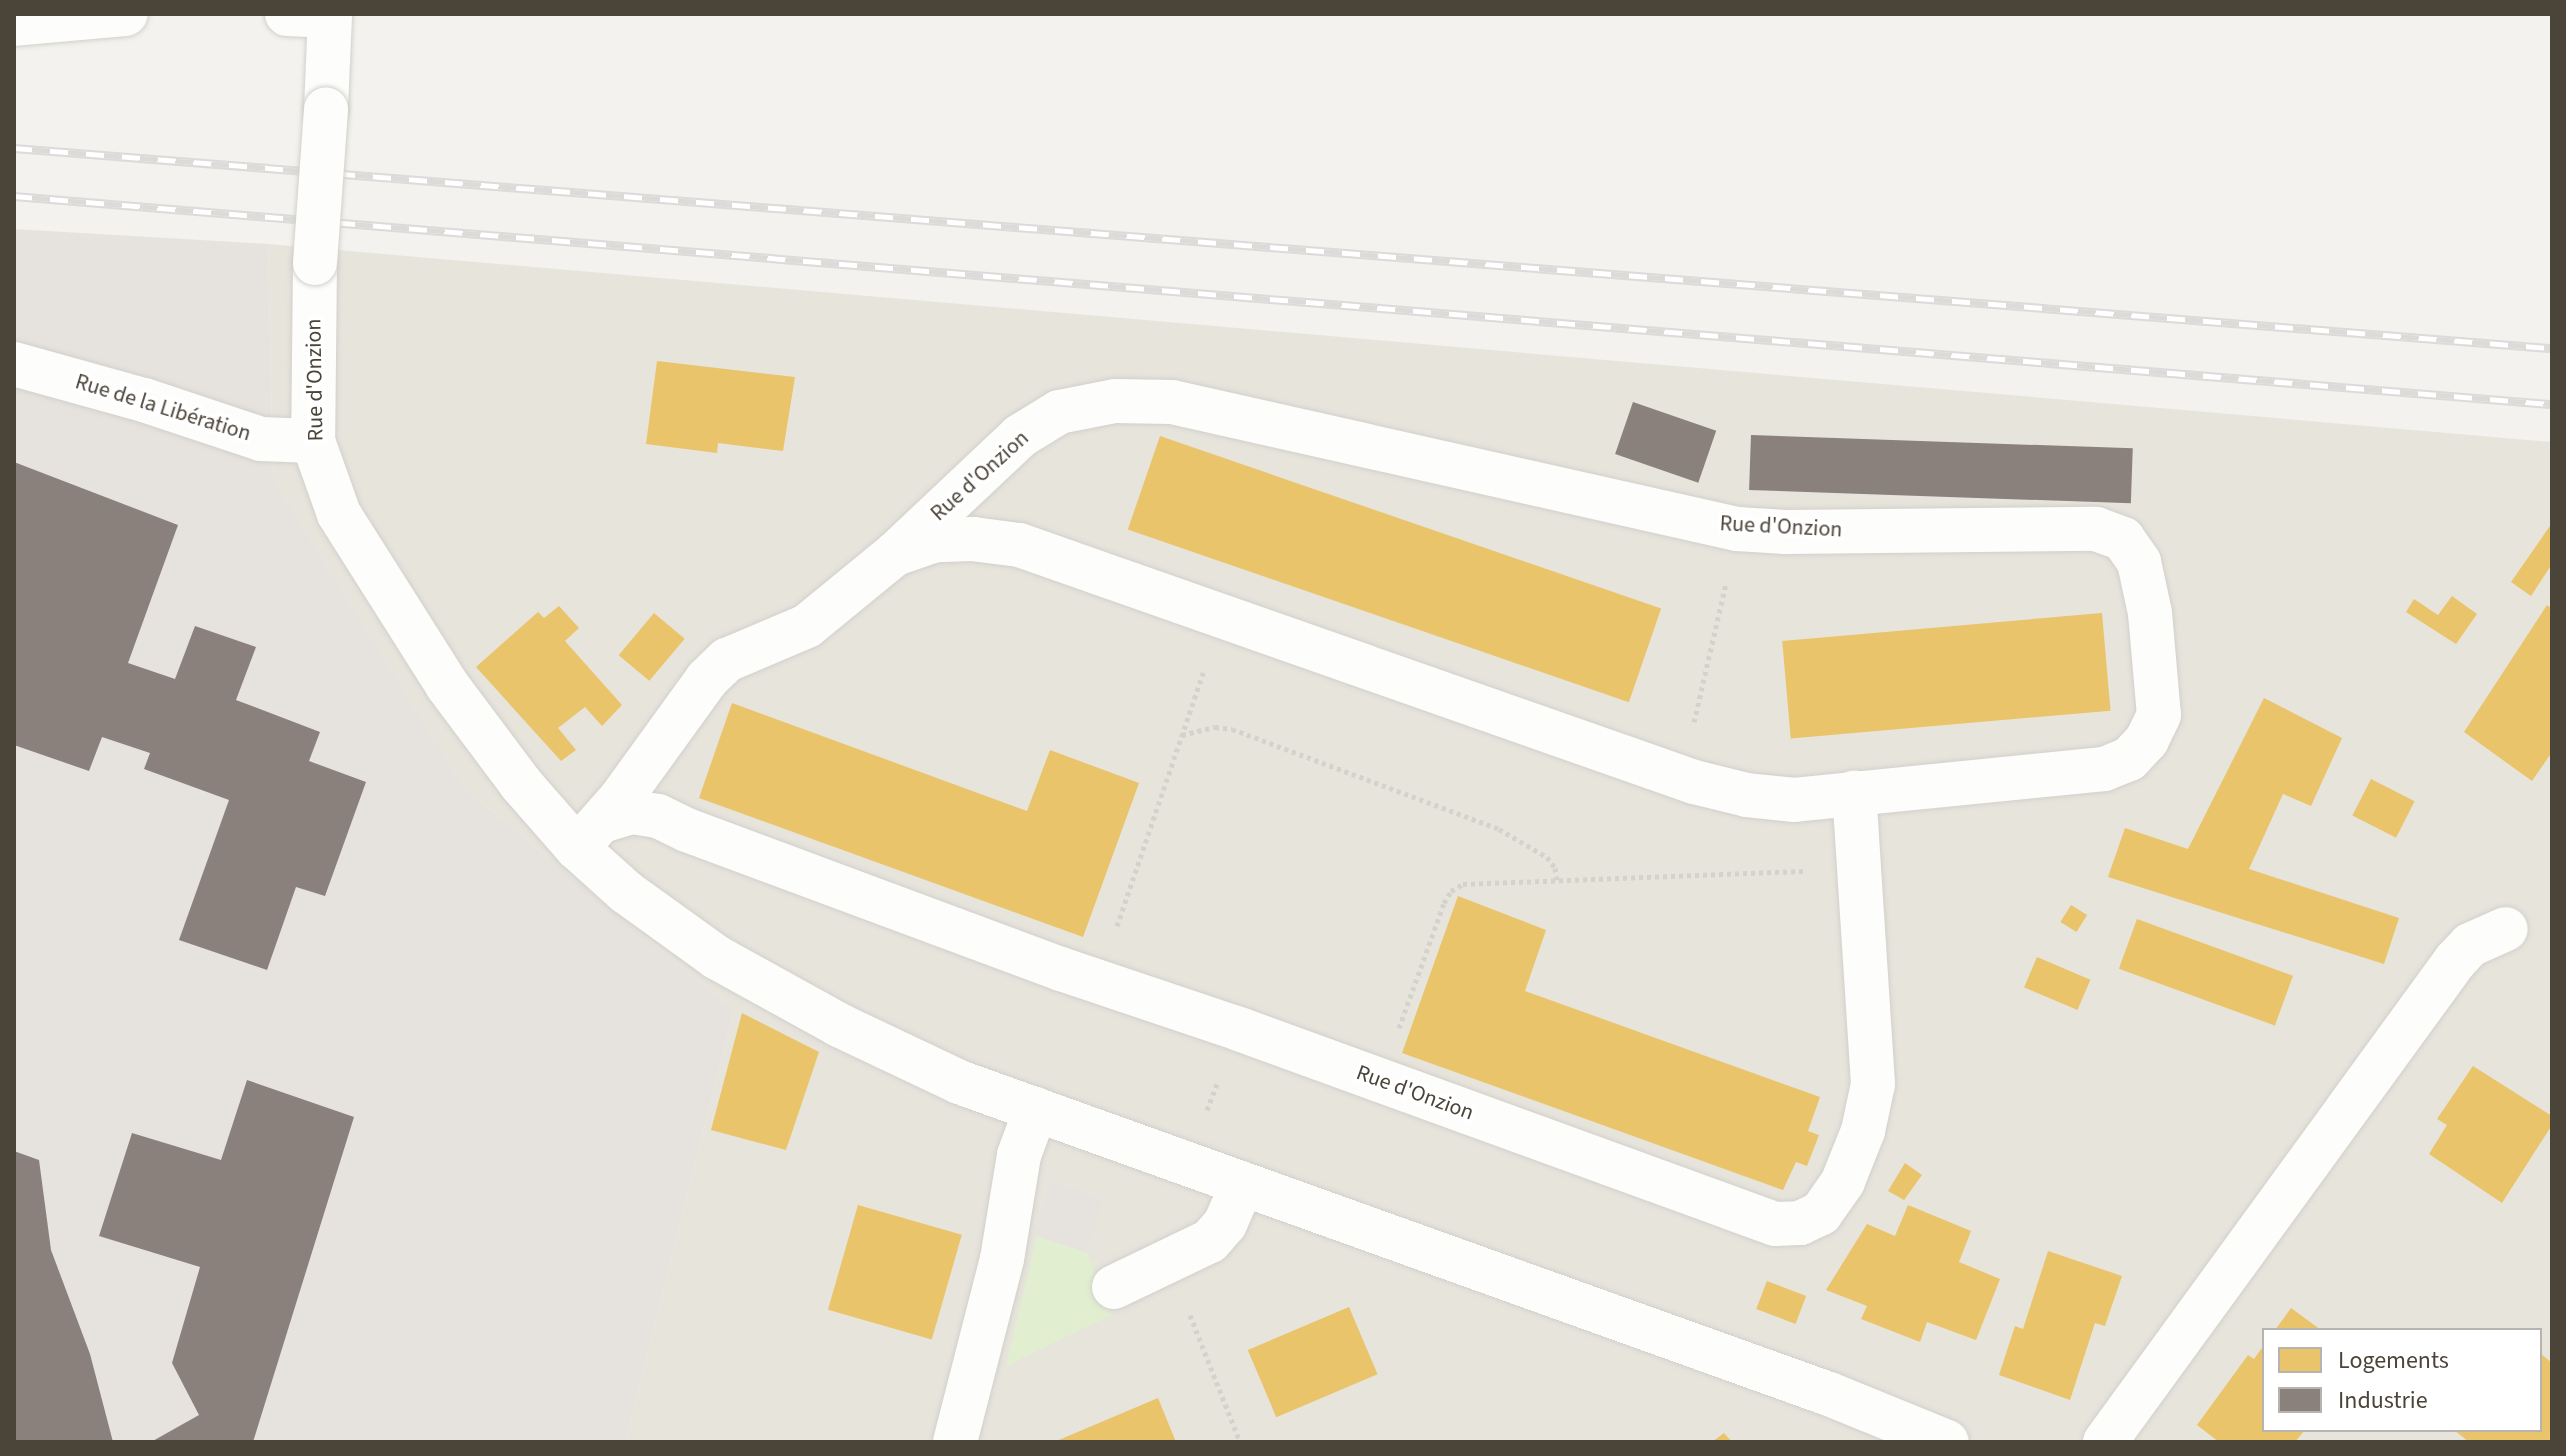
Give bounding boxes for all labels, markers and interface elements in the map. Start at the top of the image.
street label: Rue d'Onzion [301,318,329,442]
street label: Rue de la Libération [72,369,254,447]
street label: Rue d'Onzion [926,425,1034,527]
street label: Rue d'Onzion [1719,511,1843,543]
street label: Rue d'Onzion [1353,1060,1477,1126]
legend [2262,1328,2542,1432]
text: Logements [2338,1343,2449,1378]
text: Industrie [2338,1383,2428,1418]

